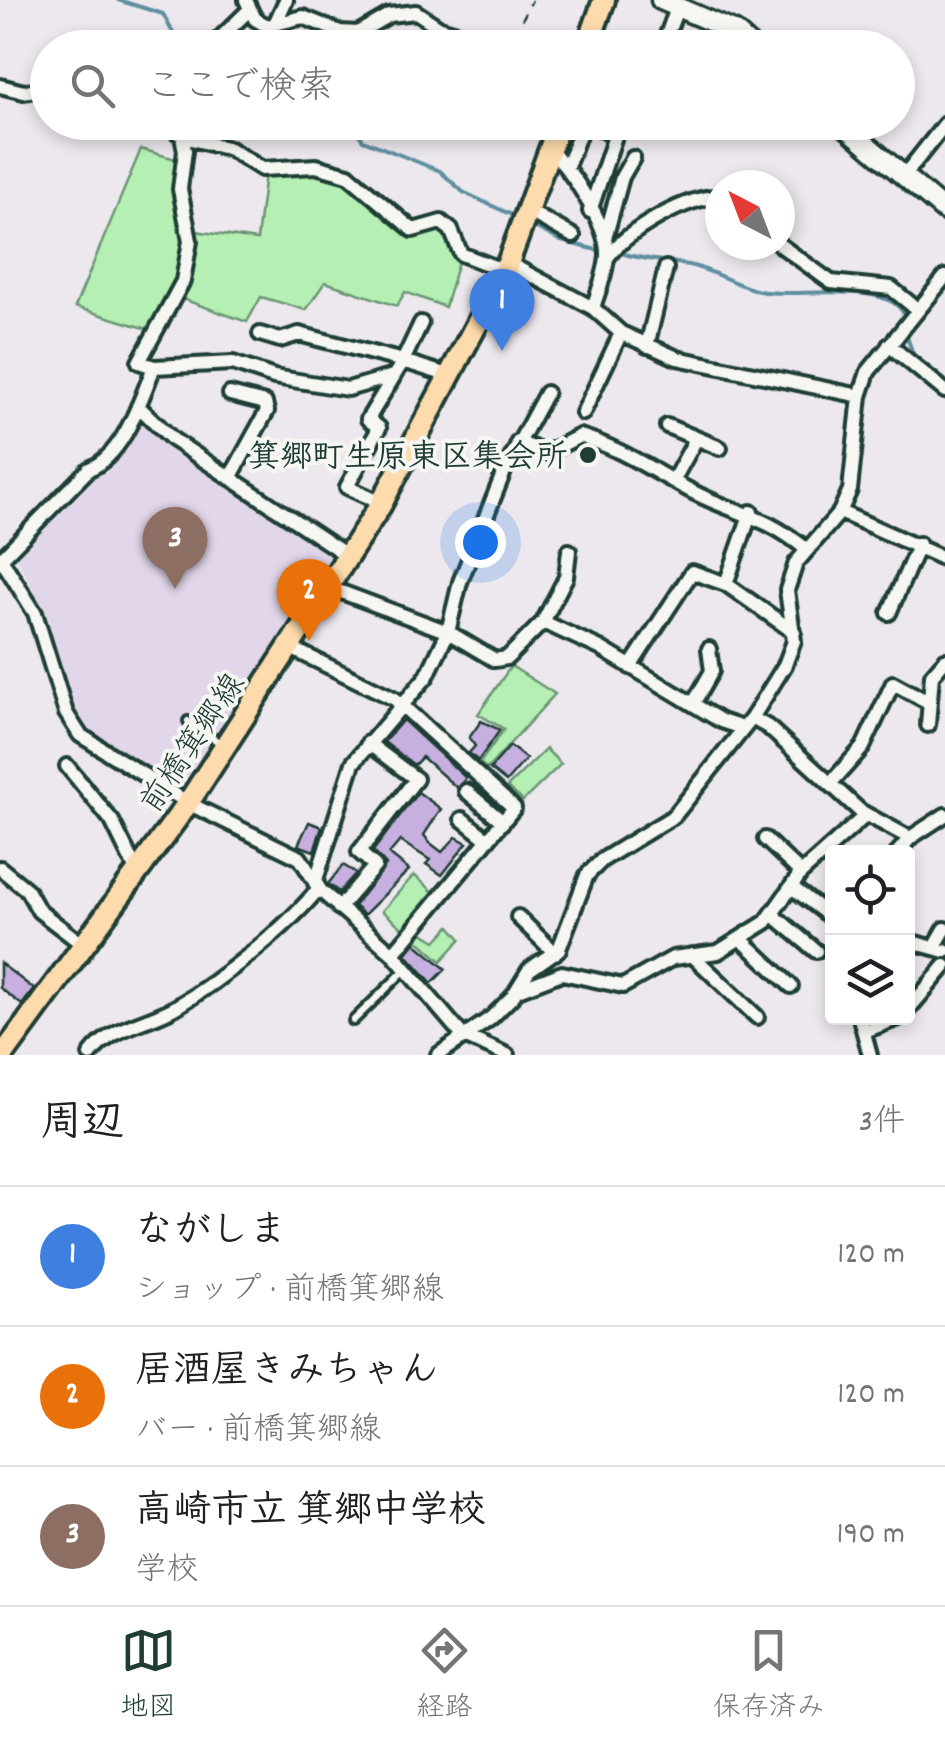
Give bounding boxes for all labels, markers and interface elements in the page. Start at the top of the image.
search box [30,30,915,140]
icon: search [65,58,120,113]
text: ここで検索 [145,62,335,117]
north arrow [705,170,795,260]
pin: 1 [470,268,534,351]
place label: 箕郷町生原東区集会所 [248,437,568,483]
marker: 箕郷町生原東区集会所 [577,444,599,466]
pin: 3 [142,506,208,589]
your location [455,517,506,568]
pin: 2 [276,558,342,641]
street label: 前橋箕郷線 [131,666,259,824]
map controls [825,845,915,1025]
button: locate [825,845,915,935]
button: layers [825,935,915,1025]
text: 周辺 [40,1096,124,1156]
text: 3件 [859,1101,905,1147]
text: ながしま [135,1206,287,1261]
text: 1 [69,1233,76,1279]
text: 120 m [837,1233,905,1279]
text: ショップ · 前橋箕郷線 [135,1269,444,1315]
text: 居酒屋きみちゃん [135,1346,438,1401]
text: 2 [66,1373,79,1419]
text: 120 m [837,1373,905,1419]
text: バー · 前橋箕郷線 [135,1409,381,1455]
text: 高崎市立 箕郷中学校 [135,1486,486,1541]
text: 3 [65,1513,80,1559]
text: 190 m [837,1513,905,1559]
text: 学校 [135,1549,199,1595]
tab: 地図 [120,1623,176,1730]
tab: 経路 [416,1623,473,1730]
tab: 保存済み [713,1623,825,1730]

